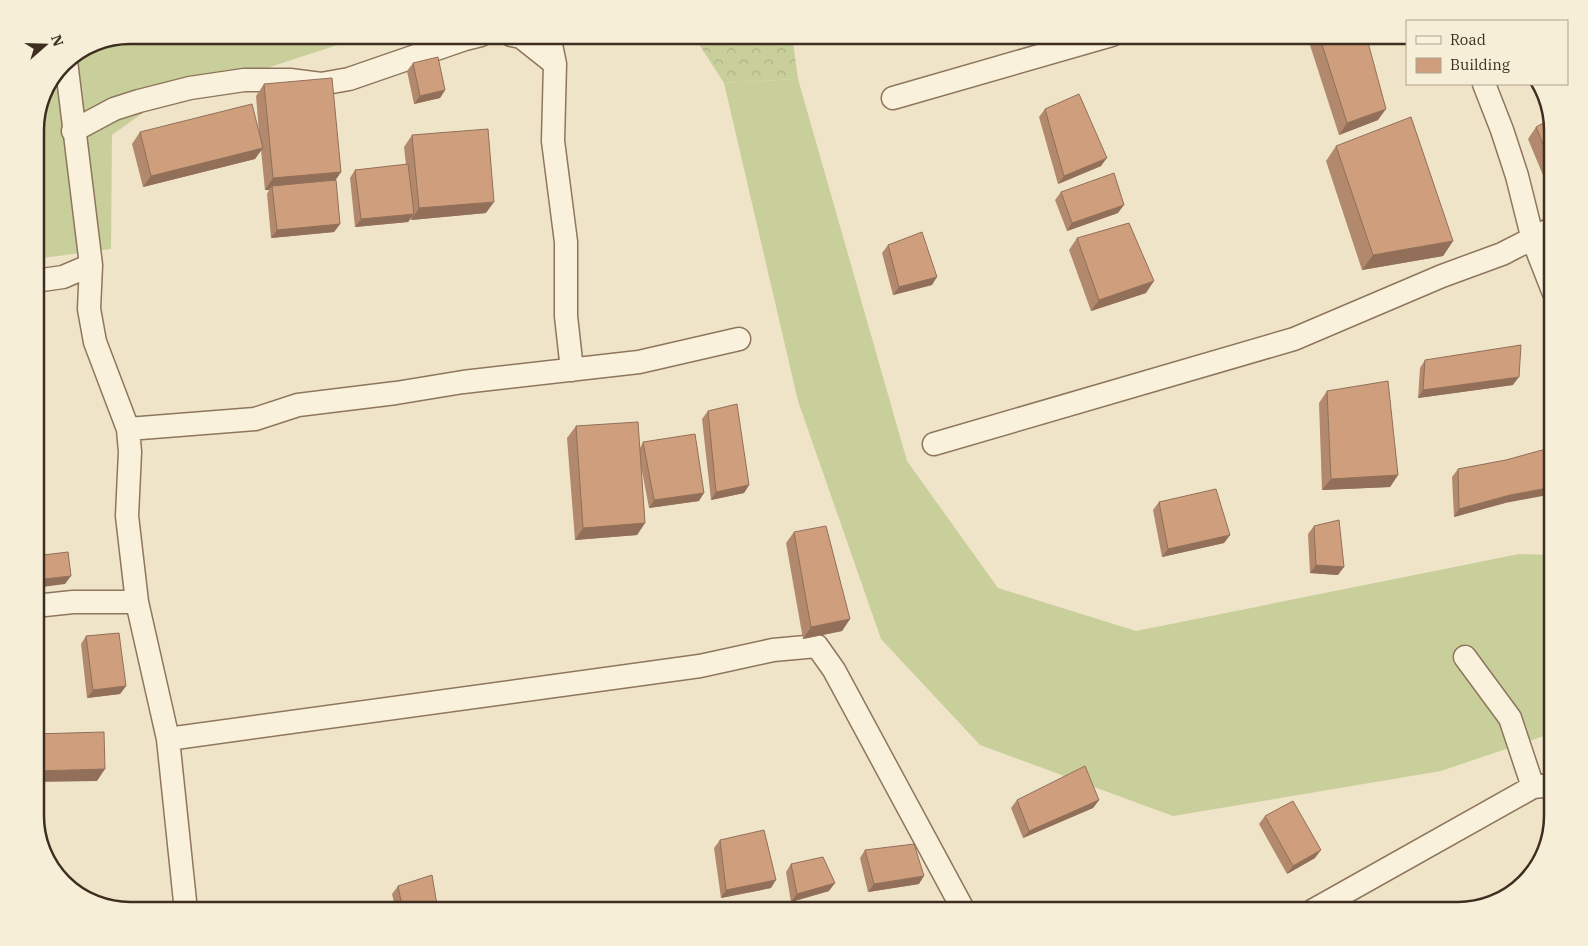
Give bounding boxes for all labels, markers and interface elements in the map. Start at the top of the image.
north arrow [20,20,70,70]
legend [1406,20,1568,85]
text: Road [1450,30,1486,49]
text: N [47,32,68,49]
text: Building [1450,55,1510,74]

